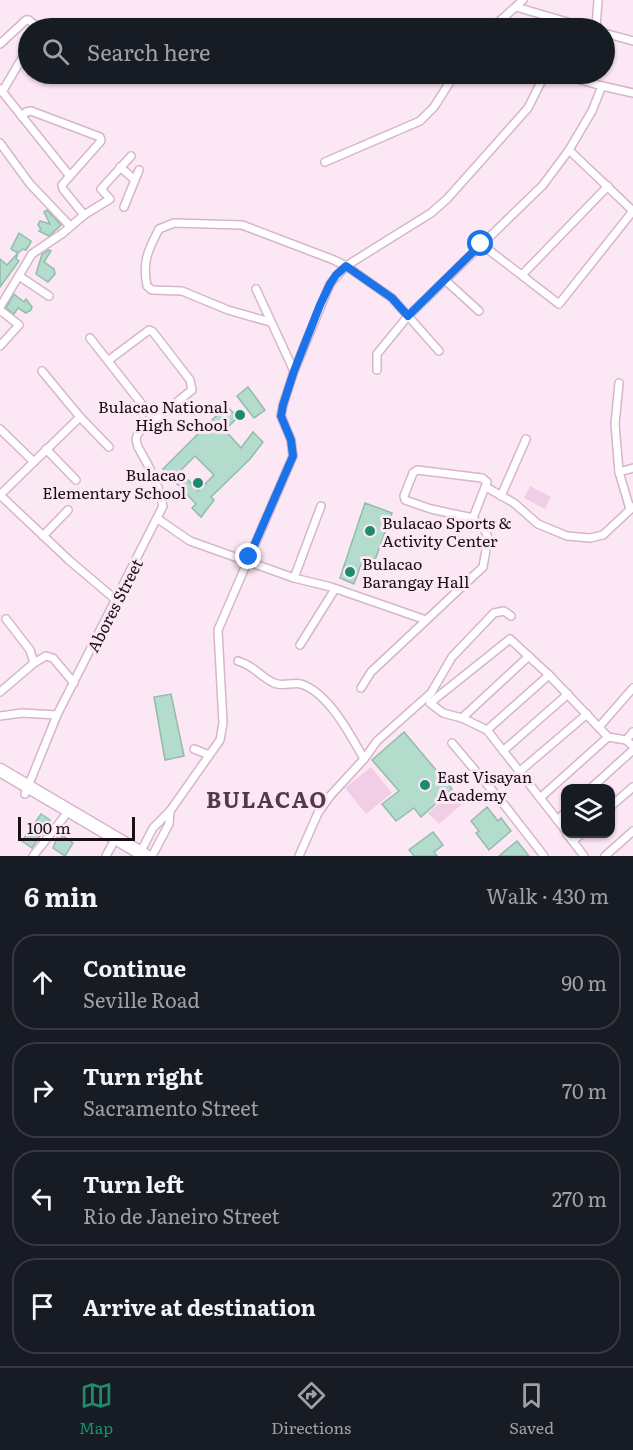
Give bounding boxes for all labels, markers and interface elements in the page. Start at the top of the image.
search box [18,18,615,84]
icon: search [39,35,72,68]
text: Search here [87,35,210,68]
route start [467,230,493,256]
place label: Bulacao National High School [98,394,228,436]
marker: Bulacao National High School [233,408,247,422]
place label: Bulacao Elementary School [42,462,186,504]
marker: Bulacao Elementary School [191,476,205,490]
place label: Bulacao Sports & Activity Center [382,510,511,552]
marker: Bulacao Sports & Activity Center [363,524,377,538]
route end [235,543,261,569]
place label: Bulacao Barangay Hall [362,551,469,593]
street label: Abores Street [80,554,148,656]
marker: Bulacao Barangay Hall [343,565,357,579]
place label: East Visayan Academy [437,764,533,806]
marker: East Visayan Academy [418,778,432,792]
district label: BULACAO [206,782,328,815]
map controls [561,784,615,838]
button: layers [561,784,615,838]
scale bar [18,814,135,842]
text: 100 m [27,815,71,839]
text: 6 min [24,876,98,915]
text: Walk · 430 m [486,880,609,910]
text: Continue [83,951,186,984]
icon: ahead [26,966,59,999]
text: 90 m [562,967,607,997]
text: Seville Road [83,984,200,1014]
text: Turn right [83,1059,203,1092]
icon: right [26,1074,59,1107]
text: 70 m [562,1075,607,1105]
text: Sacramento Street [83,1092,258,1122]
text: Turn left [83,1167,184,1200]
icon: left [26,1182,59,1215]
text: 270 m [552,1183,607,1213]
text: Rio de Janeiro Street [83,1200,280,1230]
icon: arrive [26,1290,59,1323]
text: Arrive at destination [83,1290,316,1323]
tab: Map [79,1379,113,1439]
tab: Directions [271,1379,351,1439]
tab: Saved [509,1379,554,1439]

